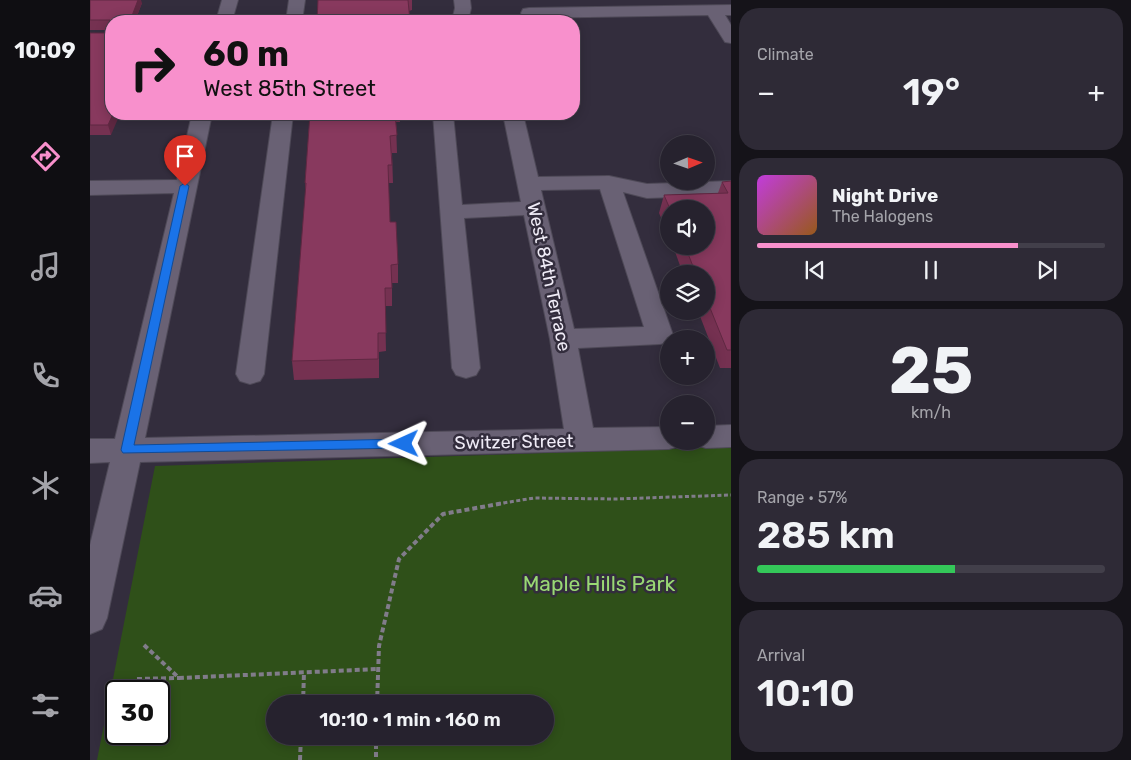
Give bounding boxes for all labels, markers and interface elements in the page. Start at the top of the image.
text: 60 m [203,33,289,75]
icon: right [120,35,185,100]
text: 10:09 [14,37,76,64]
text: Climate [757,45,814,64]
text: 19° [903,69,960,115]
text: West 85th Street [203,75,376,102]
text: − [757,76,775,109]
text: + [1088,76,1105,109]
pin [164,135,206,186]
north arrow [660,135,715,190]
map controls [660,135,715,450]
icon: directions [28,139,63,174]
icon: arrive [171,142,199,170]
text: Night Drive [832,184,938,207]
button: sound [660,200,715,255]
street label: West 84th Terrace [522,201,576,353]
text: The Halogens [832,207,933,226]
icon: music [28,249,63,284]
icon: previous [801,256,829,284]
icon: pause [917,256,945,284]
icon: next [1033,256,1061,284]
button: layers [660,265,715,320]
button: + [660,330,715,385]
text: 25 [889,332,973,409]
icon: phone [28,358,63,393]
button: − [660,395,715,450]
text: km/h [911,403,951,422]
position arrow [377,417,429,469]
street label: Switzer Street [454,430,574,454]
icon: climate [28,468,63,503]
text: Range · 57% [757,488,848,507]
text: 285 km [757,512,895,558]
park label: Maple Hills Park [523,571,675,596]
icon: car [28,578,63,613]
text: Arrival [757,646,805,665]
text: 10:10 [757,670,855,716]
speed limit sign: 30 [105,680,170,745]
icon: filters [28,688,63,723]
text: 10:10 · 1 min · 160 m [319,708,501,731]

